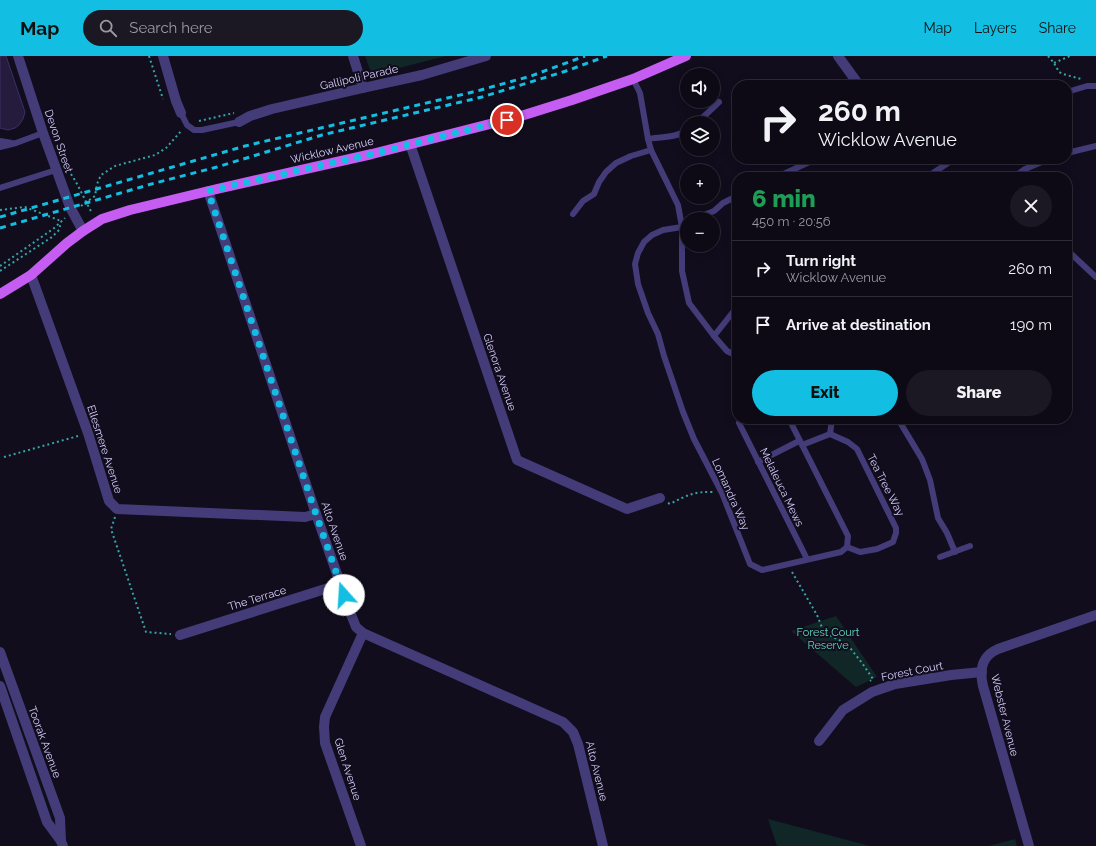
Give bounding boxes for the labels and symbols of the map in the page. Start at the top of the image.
street label: Gallipoli Parade [319,62,400,93]
pin [490,103,524,137]
street label: Devon Street [42,108,76,175]
street label: Wicklow Avenue [289,134,375,166]
street label: Glenora Avenue [480,332,519,413]
street label: Ellesmere Avenue [84,403,125,496]
street label: Melaleuca Mews [757,446,806,529]
street label: Tea Tree Way [864,452,907,518]
street label: Lomandra Way [709,456,752,532]
street label: Alto Avenue [318,500,351,563]
position arrow [323,574,365,616]
street label: The Terrace [226,583,288,613]
park label: Forest Court Reserve [797,626,860,652]
street label: Forest Court [880,659,944,684]
street label: Webster Avenue [988,673,1021,758]
street label: Toorak Avenue [26,705,64,780]
street label: Glen Avenue [331,736,364,802]
street label: Alto Avenue [583,740,610,803]

